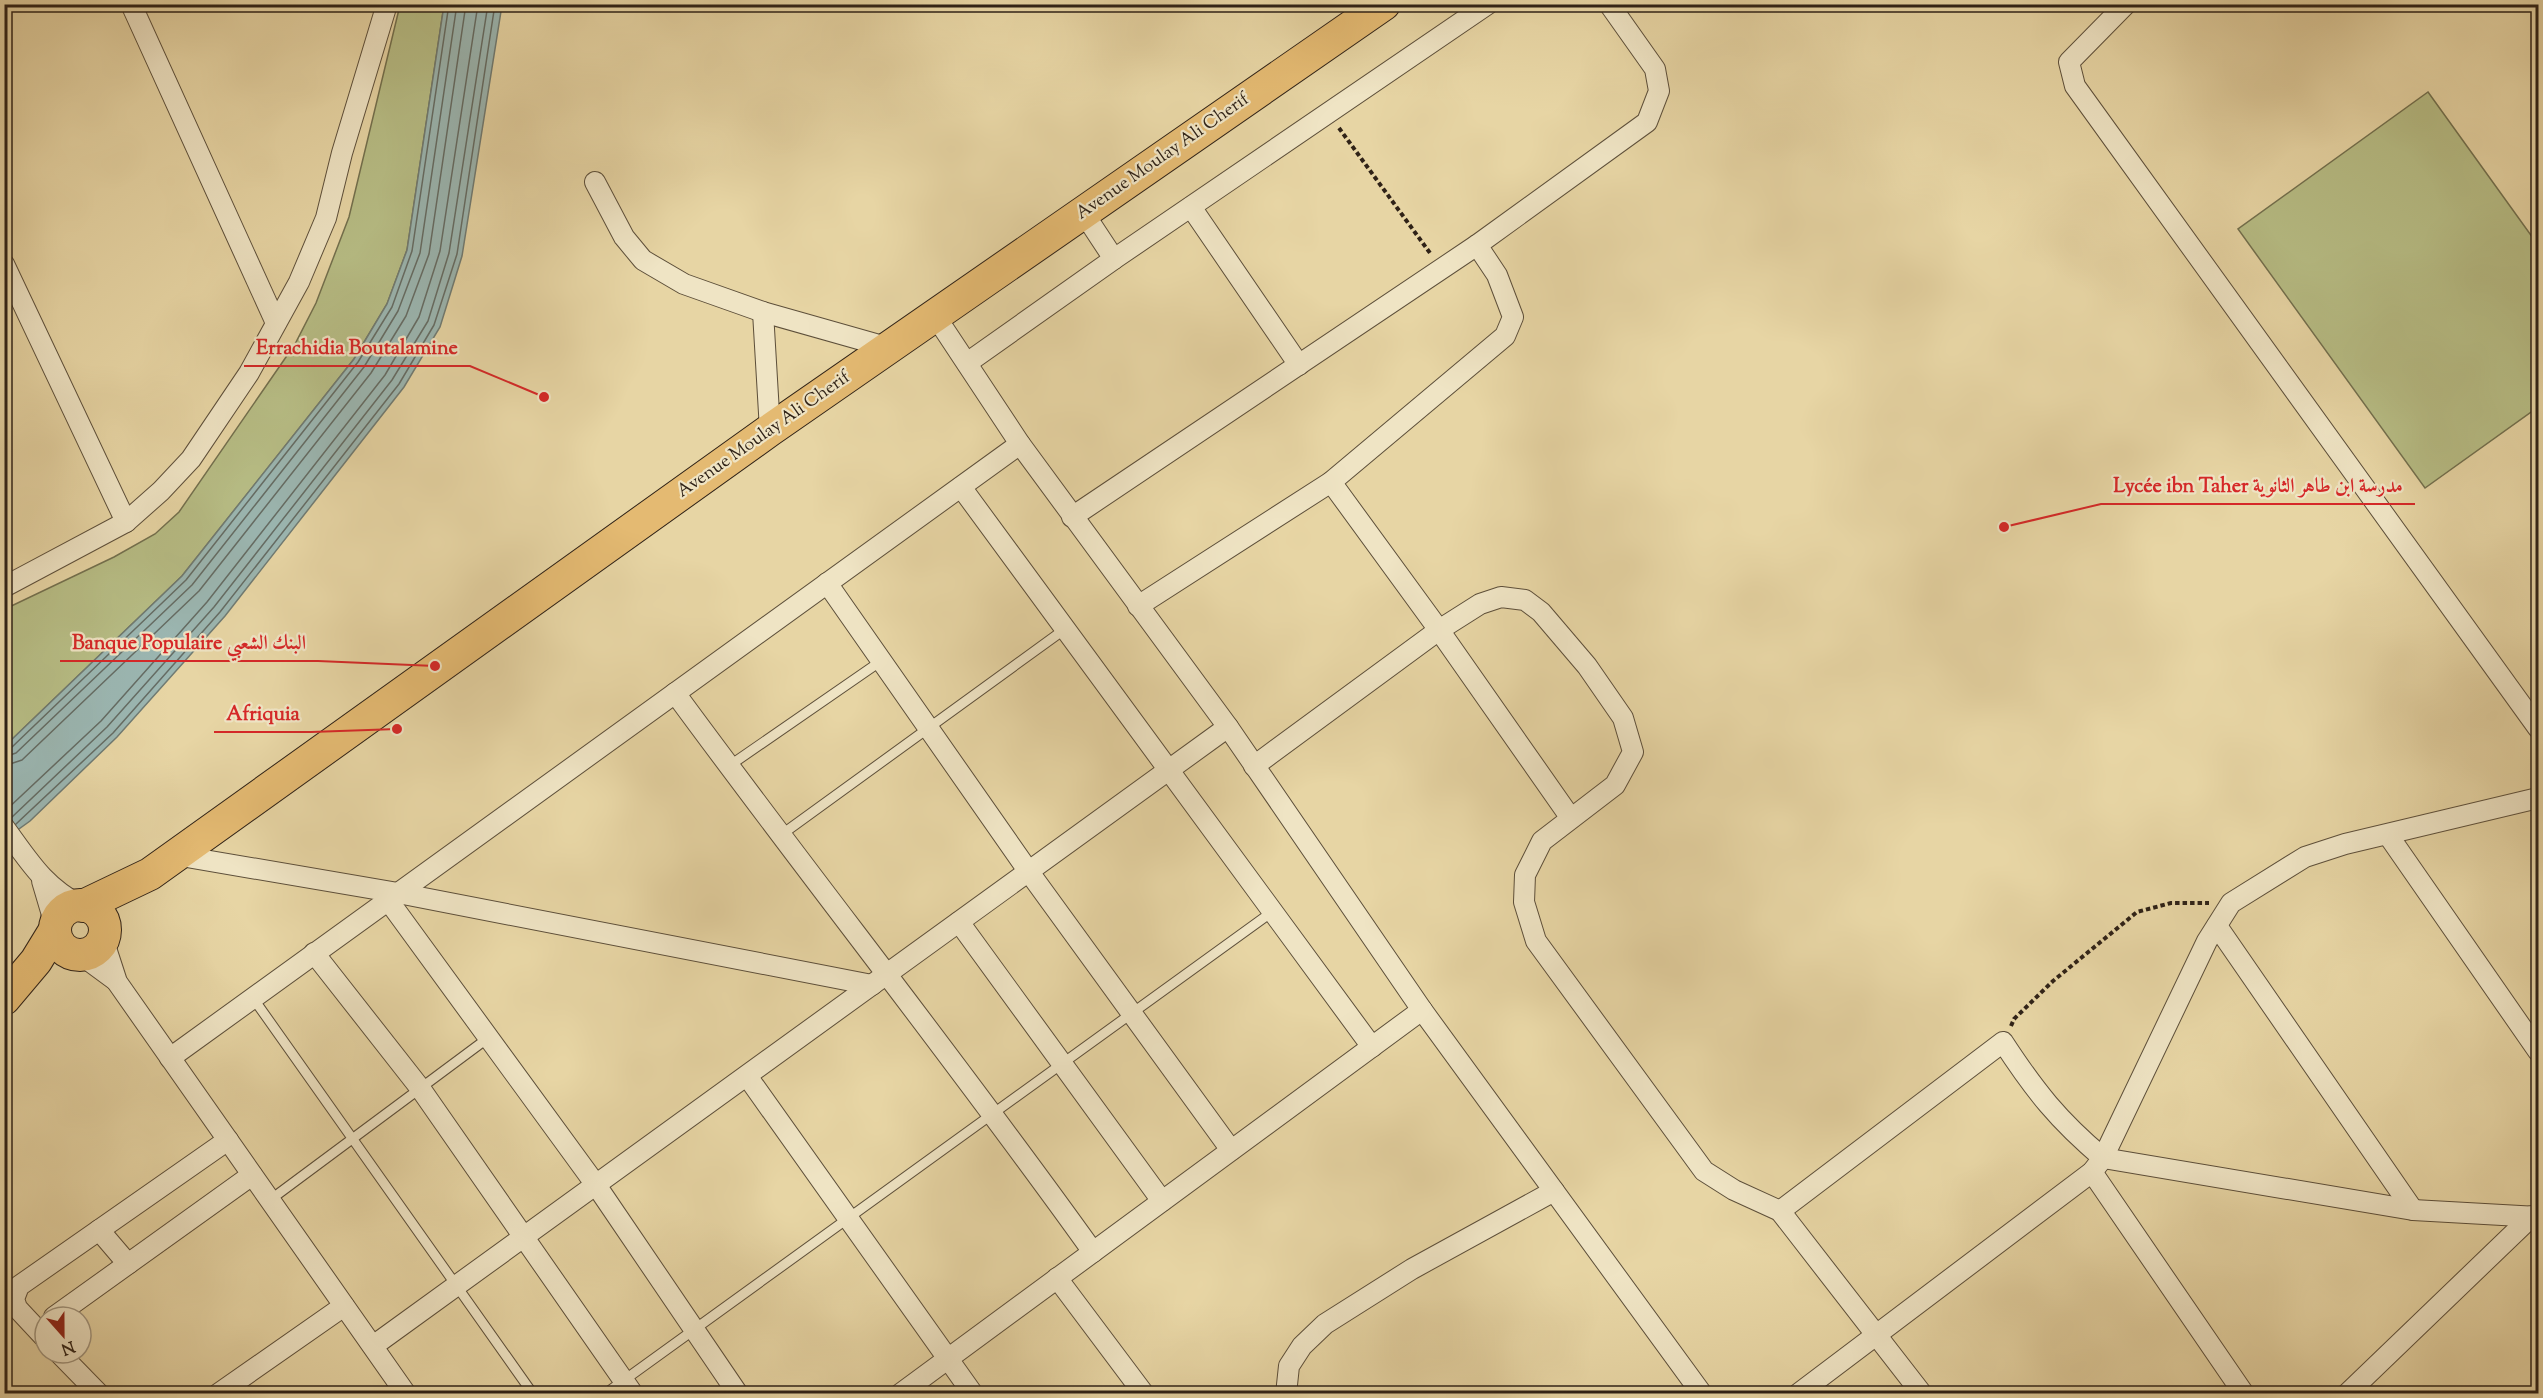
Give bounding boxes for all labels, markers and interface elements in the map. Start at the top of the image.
street label: Avenue Moulay Ali Cherif [1071,87,1256,227]
callout: Errachidia Boutalamine [244,328,470,366]
text: Errachidia Boutalamine [256,335,458,364]
street label: Avenue Moulay Ali Cherif [672,365,857,505]
callout: Lycée ibn Taher مدرسة ابن طاهر الثانوية [2101,466,2415,504]
text: Lycée ibn Taher مدرسة ابن طاهر الثانوية [2113,473,2403,502]
callout: Banque Populaire البنك الشعبي [60,623,318,661]
text: Banque Populaire البنك الشعبي [72,630,306,662]
callout: Afriquia [214,694,311,732]
text: Afriquia [226,701,301,730]
north arrow [33,1305,93,1365]
text: N [57,1334,78,1360]

